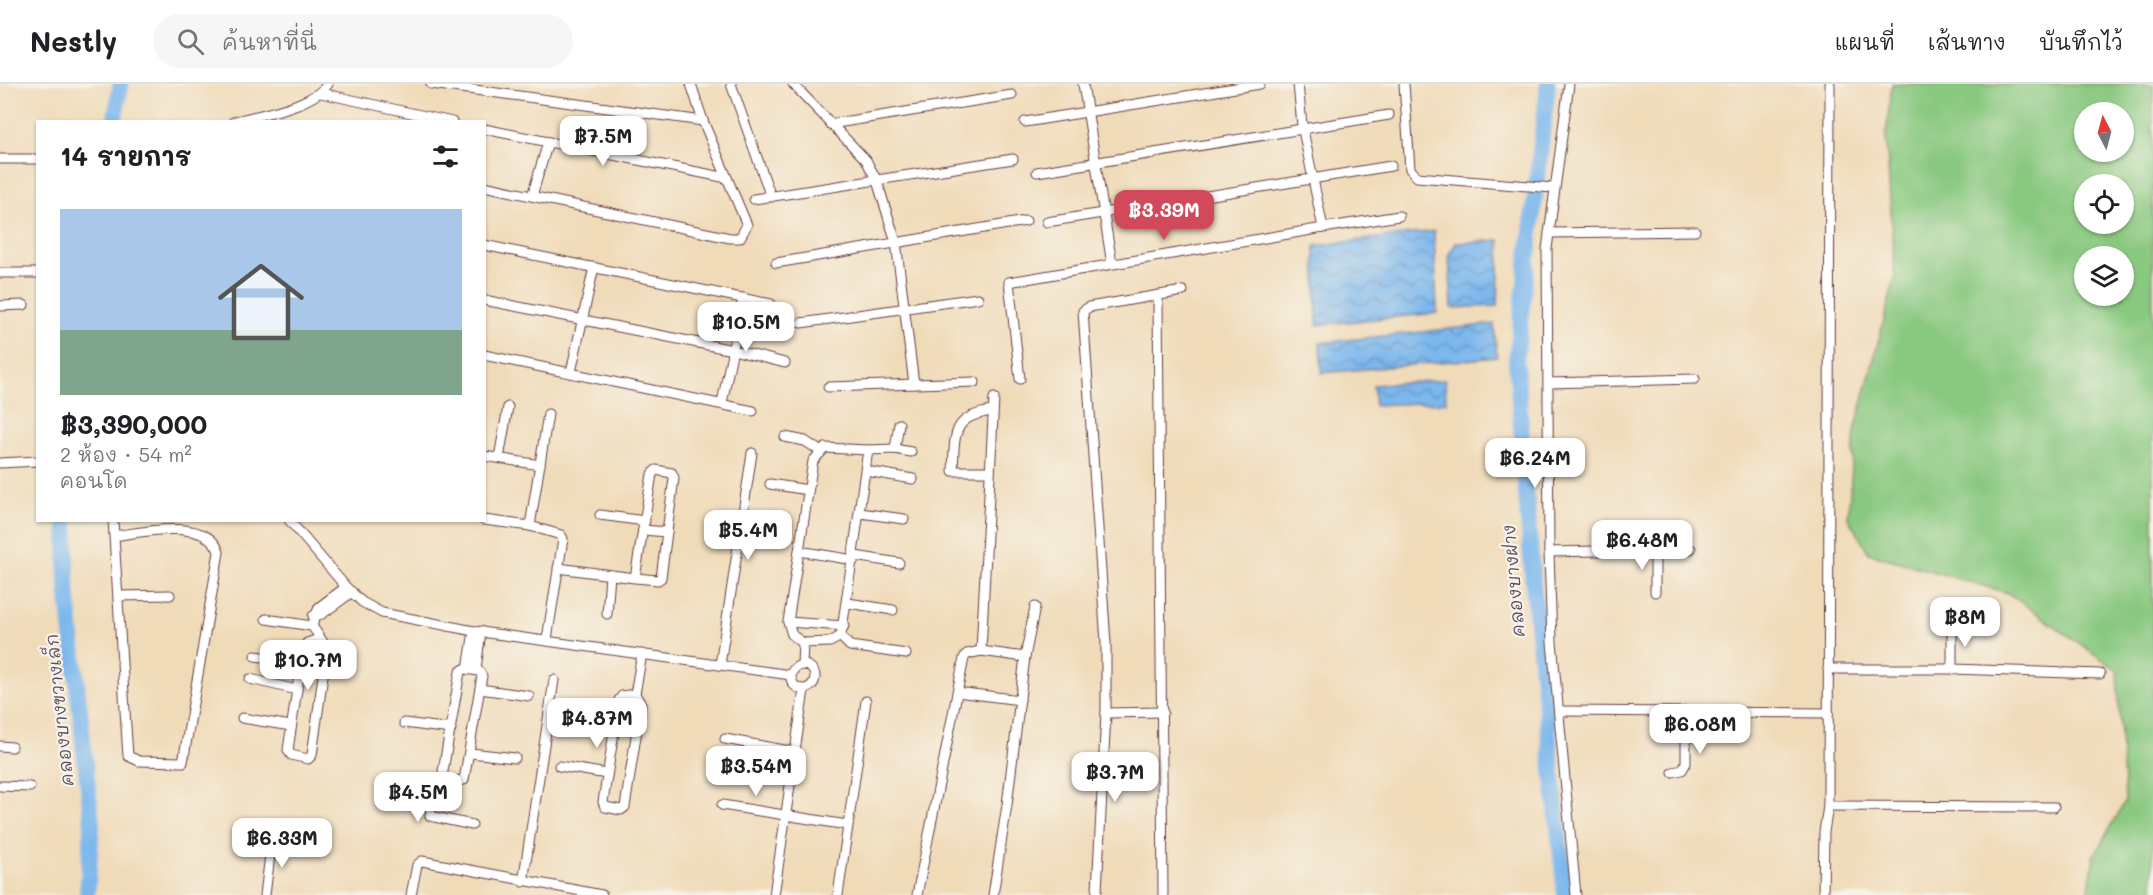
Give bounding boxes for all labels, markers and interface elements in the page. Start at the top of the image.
search box [153,14,573,68]
text: Nestly [30,23,117,59]
icon: search [174,25,207,58]
text: ค้นหาที่นี่ [222,27,317,56]
text: แผนที่ [1835,28,1895,55]
text: เส้นทาง [1928,28,2006,55]
text: บันทึกไว้ [2039,28,2123,55]
north arrow [2074,102,2134,162]
map controls [2074,102,2134,306]
pin: ฿7.5M [561,116,645,167]
text: ฿7.5M [574,122,632,148]
text: 14 รายการ [60,139,191,173]
icon: filters [429,140,462,173]
button: locate [2074,174,2134,234]
pin: ฿3.39M [1115,190,1213,241]
text: ฿3.39M [1128,196,1200,222]
button: layers [2074,246,2134,306]
icon: home [207,248,315,356]
pin: ฿10.5M [697,302,795,353]
text: ฿10.5M [711,308,781,334]
text: ฿3,390,000 [60,407,207,441]
pin: ฿6.24M [1486,438,1584,489]
text: 2 ห้อง · 54 m² [60,441,192,467]
text: ฿6.24M [1499,444,1571,470]
text: คอนโด [60,467,128,493]
pin: ฿5.4M [706,510,790,561]
text: ฿5.4M [718,516,778,542]
pin: ฿6.48M [1593,520,1691,571]
water label: คลองบางฝาง [1496,524,1530,638]
text: ฿6.48M [1606,526,1679,552]
pin: ฿8M [1936,597,1994,648]
text: ฿8M [1944,603,1986,629]
water label: คลองบางขวางเล็ก [37,633,79,788]
pin: ฿10.7M [259,640,357,691]
text: ฿10.7M [274,646,342,672]
pin: ฿4.87M [548,698,646,749]
text: ฿4.87M [561,704,633,730]
pin: ฿6.08M [1651,704,1749,755]
text: ฿6.08M [1663,710,1737,736]
pin: ฿3.54M [707,746,805,797]
text: ฿3.54M [720,752,792,778]
pin: ฿3.7M [1073,752,1157,803]
text: ฿3.7M [1086,758,1144,784]
pin: ฿4.5M [376,772,460,823]
text: ฿4.5M [388,778,448,804]
pin: ฿6.33M [233,818,331,869]
text: ฿6.33M [246,824,318,850]

